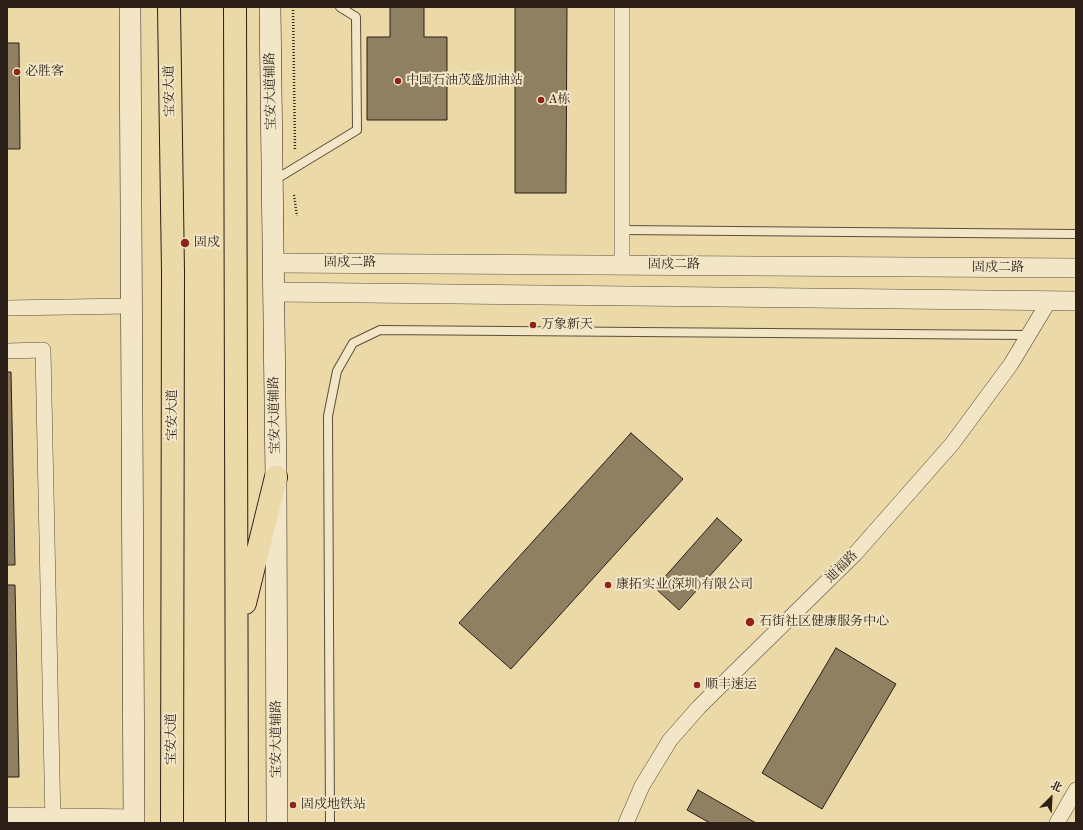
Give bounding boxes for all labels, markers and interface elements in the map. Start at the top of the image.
street label: 宝安大道辅路 [263,52,279,130]
place label: 必胜客 [25,64,64,80]
street label: 宝安大道 [162,65,178,117]
marker: 必胜客 [12,67,22,77]
place label: 中国石油茂盛加油站 [406,73,523,89]
marker: 中国石油茂盛加油站 [393,76,403,86]
place label: A栋 [549,92,570,108]
marker: A栋 [536,95,546,105]
place label: 固戍 [194,235,220,251]
marker: 固戍 [179,237,191,249]
street label: 固戍二路 [324,255,376,271]
street label: 固戍二路 [648,257,700,273]
street label: 固戍二路 [972,260,1024,276]
place label: 万象新天 [541,317,593,333]
marker: 万象新天 [528,320,538,330]
street label: 宝安大道辅路 [267,376,283,454]
street label: 宝安大道 [165,389,181,441]
street label: 迪福路 [823,548,861,586]
place label: 康拓实业(深圳)有限公司 [616,577,753,593]
marker: 康拓实业(深圳)有限公司 [603,580,613,590]
place label: 石街社区健康服务中心 [759,614,889,630]
marker: 石街社区健康服务中心 [744,616,756,628]
place label: 顺丰速运 [705,677,757,693]
marker: 顺丰速运 [692,680,702,690]
street label: 宝安大道辅路 [269,700,285,778]
street label: 宝安大道 [164,713,180,765]
north arrow [1031,778,1071,818]
text: 北 [1048,778,1064,795]
place label: 固戍地铁站 [301,797,366,813]
marker: 固戍地铁站 [288,800,298,810]

